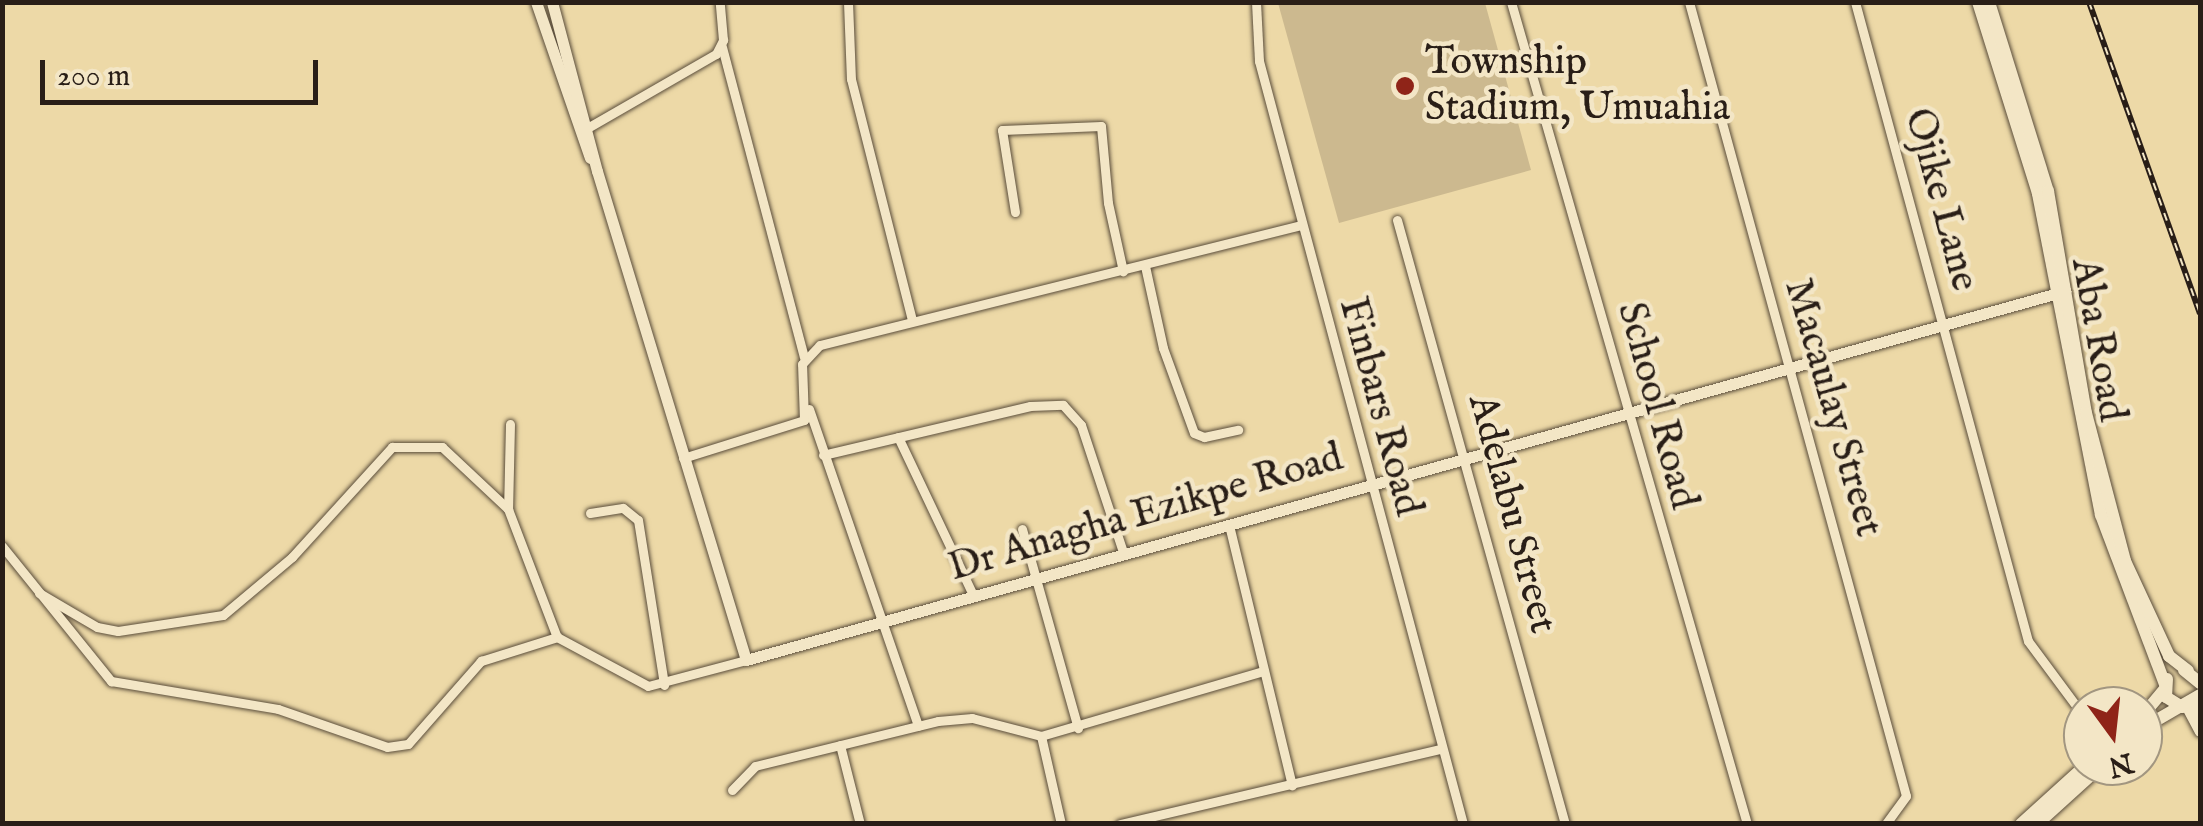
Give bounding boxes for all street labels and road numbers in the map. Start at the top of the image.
street label: Ojike Lane [1893,103,1987,297]
street label: Aba Road [2059,255,2135,425]
street label: Macaulay Street [1772,274,1892,542]
street label: Finbars Road [1327,293,1431,521]
street label: School Road [1605,297,1707,515]
street label: Adelabu Street [1456,389,1566,639]
street label: Dr Anagha Ezikpe Road [943,435,1349,593]

